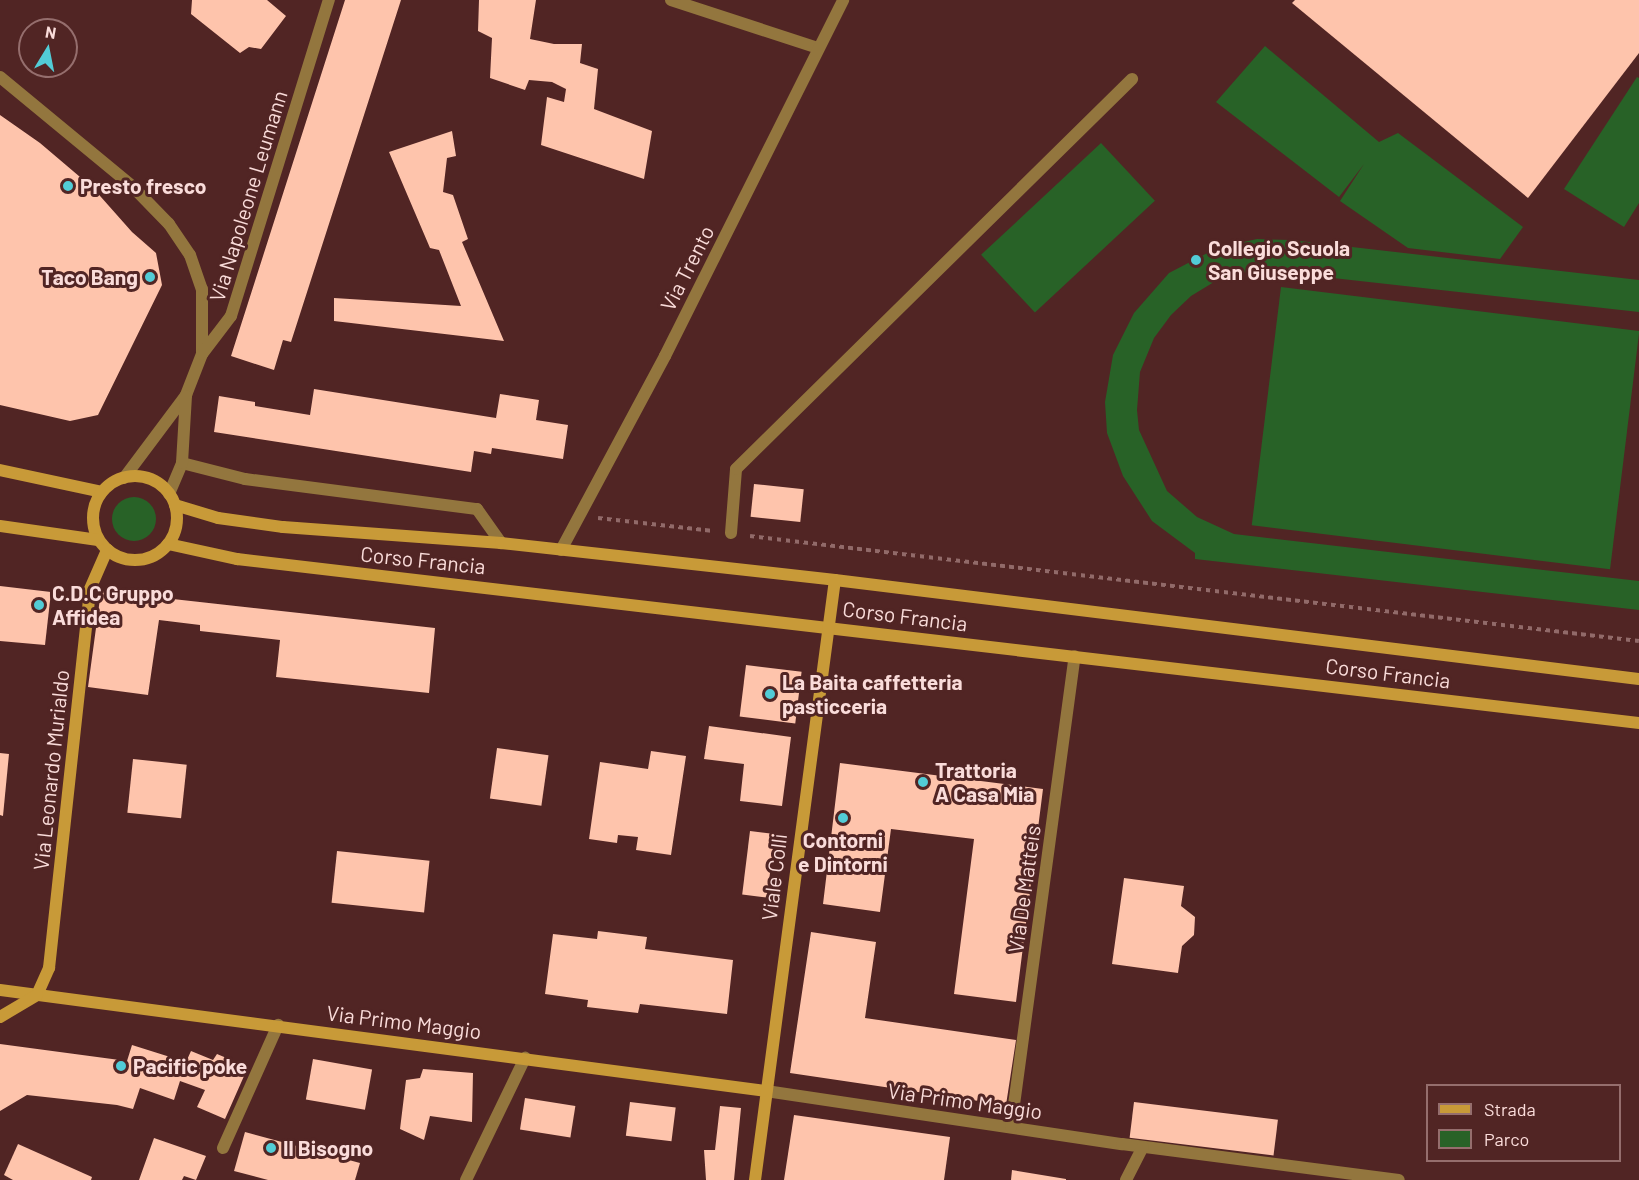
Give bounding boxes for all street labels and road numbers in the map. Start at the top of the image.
street label: Via Napoleone Leumann [204,87,292,305]
street label: Via Trento [655,221,719,315]
street label: Corso Francia [359,541,487,579]
street label: Corso Francia [841,596,969,636]
street label: Corso Francia [1324,653,1452,693]
street label: Via Leonardo Murialdo [28,668,74,872]
street label: Via De Matteis [1003,824,1045,954]
street label: Viale Colli [756,832,792,922]
street label: Via Primo Maggio [325,1000,483,1044]
street label: Via Primo Maggio [886,1078,1044,1124]

